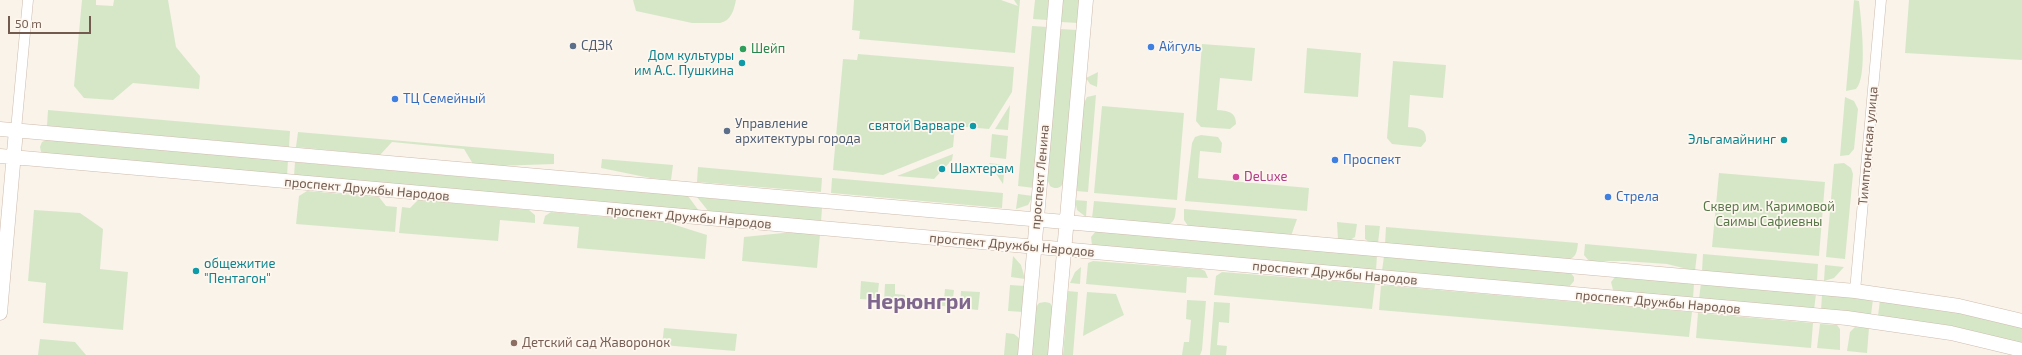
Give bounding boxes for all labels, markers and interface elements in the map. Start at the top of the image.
scale bar [10,8,93,34]
text: 50 m [15,16,42,30]
place label: СДЭК [581,38,613,54]
place label: Айгуль [1159,39,1201,55]
marker: СДЭК [568,41,578,51]
place label: Шейп [751,41,785,57]
marker: Айгуль [1146,42,1156,52]
marker: Шейп [738,44,748,54]
place label: Дом культуры им А.С. Пушкина [634,48,734,79]
marker: Дом культуры им А.С. Пушкина [737,58,747,68]
street label: Тимптонская улица [1855,86,1881,206]
place label: ТЦ Семейный [403,91,486,107]
marker: ТЦ Семейный [390,94,400,104]
place label: Управление архитектуры города [735,116,861,147]
place label: святой Варваре [868,118,965,134]
marker: святой Варваре [968,121,978,131]
street label: проспект Ленина [1028,124,1052,230]
marker: Управление архитектуры города [722,126,732,136]
place label: Эльгамайнинг [1688,132,1776,148]
marker: Эльгамайнинг [1779,135,1789,145]
place label: Проспект [1343,152,1401,168]
marker: Проспект [1330,155,1340,165]
place label: Шахтерам [950,161,1014,177]
marker: Шахтерам [937,164,947,174]
place label: DeLuxe [1244,169,1287,185]
marker: DeLuxe [1231,172,1241,182]
street label: проспект Дружбы Народов [284,174,450,204]
place label: Стрела [1616,189,1659,205]
marker: Стрела [1603,192,1613,202]
park label: Сквер им. Каримовой Саимы Сафиевны [1703,199,1835,230]
street label: проспект Дружбы Народов [606,202,772,232]
street label: проспект Дружбы Народов [929,230,1095,260]
place label: общежитие "Пентагон" [204,256,275,287]
street label: проспект Дружбы Народов [1252,258,1418,288]
marker: общежитие "Пентагон" [191,266,201,276]
street label: проспект Дружбы Народов [1575,287,1741,317]
district label: Нерюнгри [867,289,971,315]
place label: Детский сад Жаворонок [522,335,670,351]
marker: Детский сад Жаворонок [509,338,519,348]

